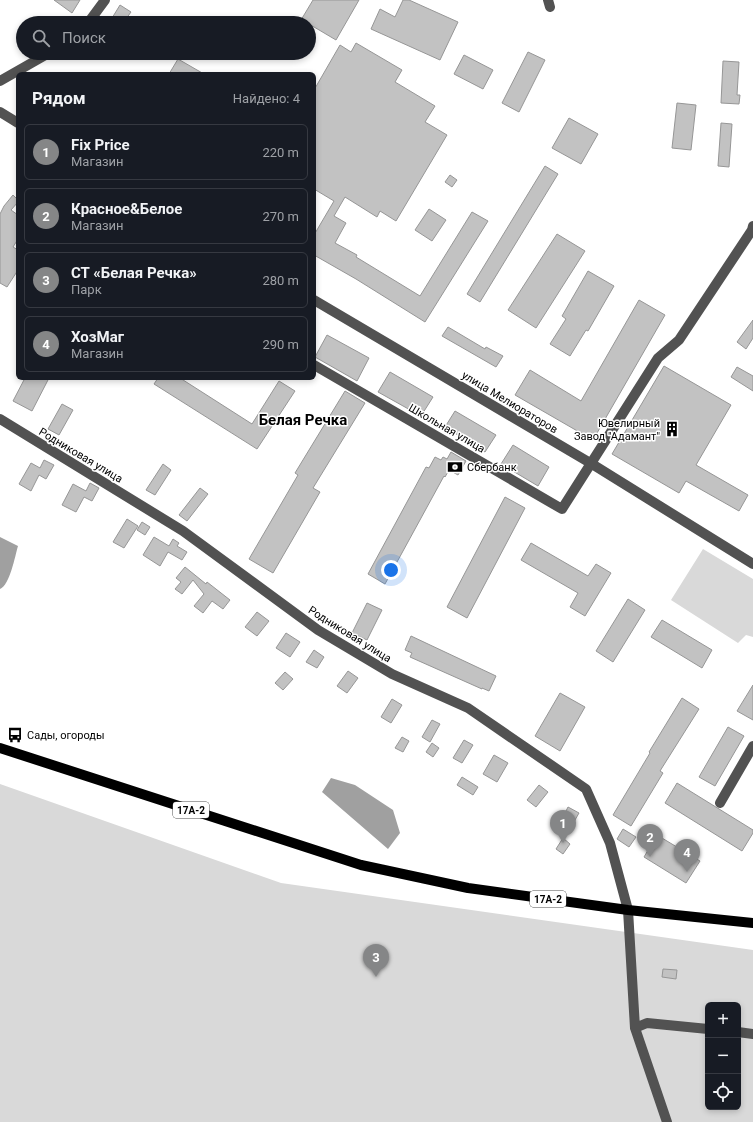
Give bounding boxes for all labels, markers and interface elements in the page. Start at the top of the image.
search box [16,16,316,60]
icon: search [30,27,52,49]
text: Поиск [62,29,106,47]
text: Рядом [32,88,86,108]
text: Найдено: 4 [233,91,300,106]
text: Fix Price [71,136,130,154]
text: 1 [42,145,50,160]
text: 220 m [262,145,299,160]
text: Магазин [71,154,124,169]
text: Красное&Белое [71,200,182,218]
text: 2 [42,209,50,224]
text: 270 m [262,209,299,224]
text: Магазин [71,218,124,233]
text: СТ «Белая Речка» [71,264,197,282]
text: 3 [42,273,50,288]
text: 280 m [262,273,299,288]
text: Парк [71,282,102,297]
text: ХозМаг [71,328,124,346]
text: 4 [42,337,50,352]
text: 290 m [262,337,299,352]
text: Магазин [71,346,124,361]
street label: улица Мелиораторов [459,369,560,436]
street label: Школьная улица [406,401,487,456]
district label: Белая Речка [259,411,347,429]
place label: Ювелирный Завод "Адамант" [574,417,660,443]
building icon: Ювелирный Завод "Адамант" [663,420,681,438]
street label: Родниковая улица [36,425,125,486]
bank icon: Сбербанк [446,458,464,476]
place label: Сбербанк [467,461,517,474]
your location [381,560,401,580]
street label: Родниковая улица [306,604,394,665]
bus stop icon: Сады, огороды [6,726,24,744]
place label: Сады, огороды [27,729,105,742]
road number: 17А-2 [173,802,209,818]
pin: 1 [550,810,576,843]
pin: 2 [637,824,663,857]
pin: 4 [674,839,700,872]
road number: 17А-2 [530,891,566,907]
pin: 3 [363,944,389,977]
map controls [705,1002,741,1110]
button: + [705,1002,741,1038]
button: − [705,1038,741,1074]
button: locate [705,1074,741,1110]

